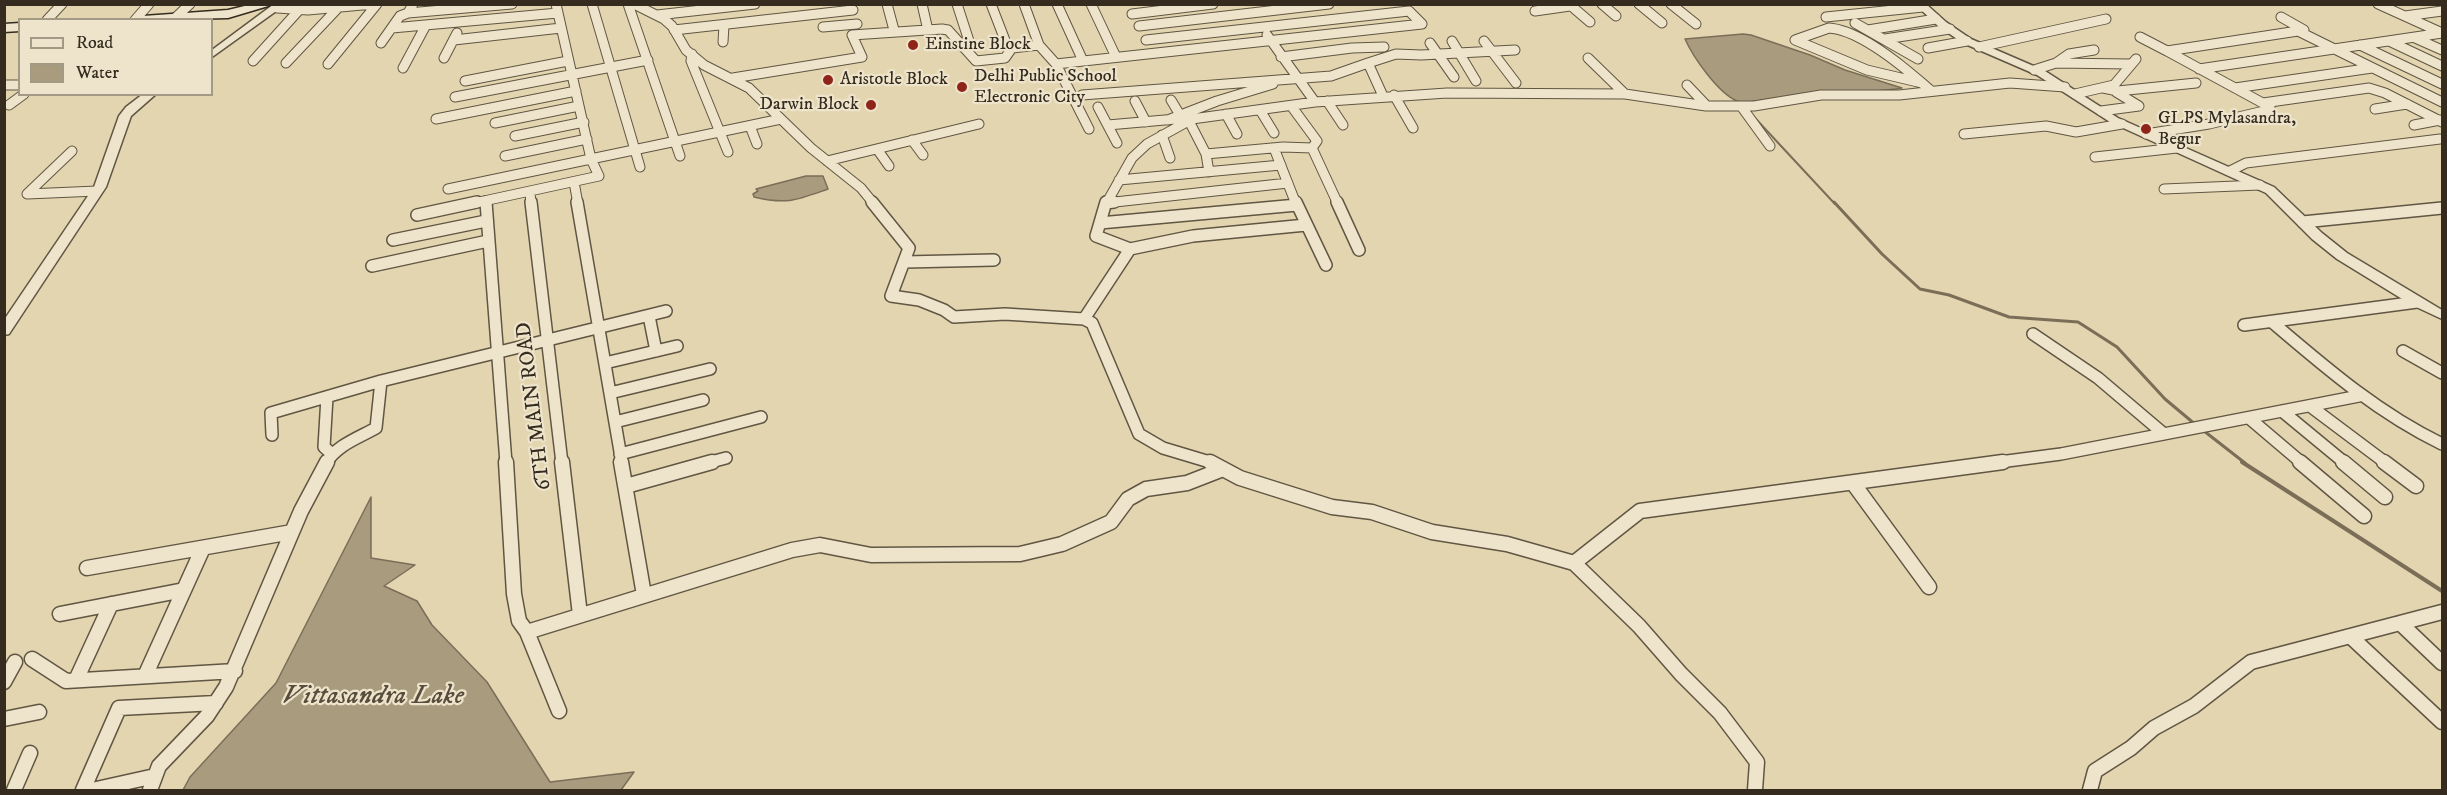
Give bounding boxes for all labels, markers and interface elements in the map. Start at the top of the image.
legend [18,18,213,96]
text: Road [76,32,113,54]
place label: Einstine Block [925,34,1031,56]
marker: Einstine Block [906,38,920,52]
text: Water [76,62,119,84]
place label: Delhi Public School Electronic City [974,66,1117,109]
place label: Aristotle Block [840,69,948,91]
marker: Aristotle Block [821,73,835,87]
marker: Delhi Public School Electronic City [955,80,969,94]
place label: Darwin Block [760,94,859,116]
marker: Darwin Block [864,98,878,112]
place label: GLPS Mylasandra, Begur [2158,108,2296,150]
marker: GLPS Mylasandra, Begur [2139,122,2153,136]
street label: 6TH MAIN ROAD [512,320,558,492]
water label: Vittasandra Lake [282,681,464,713]

